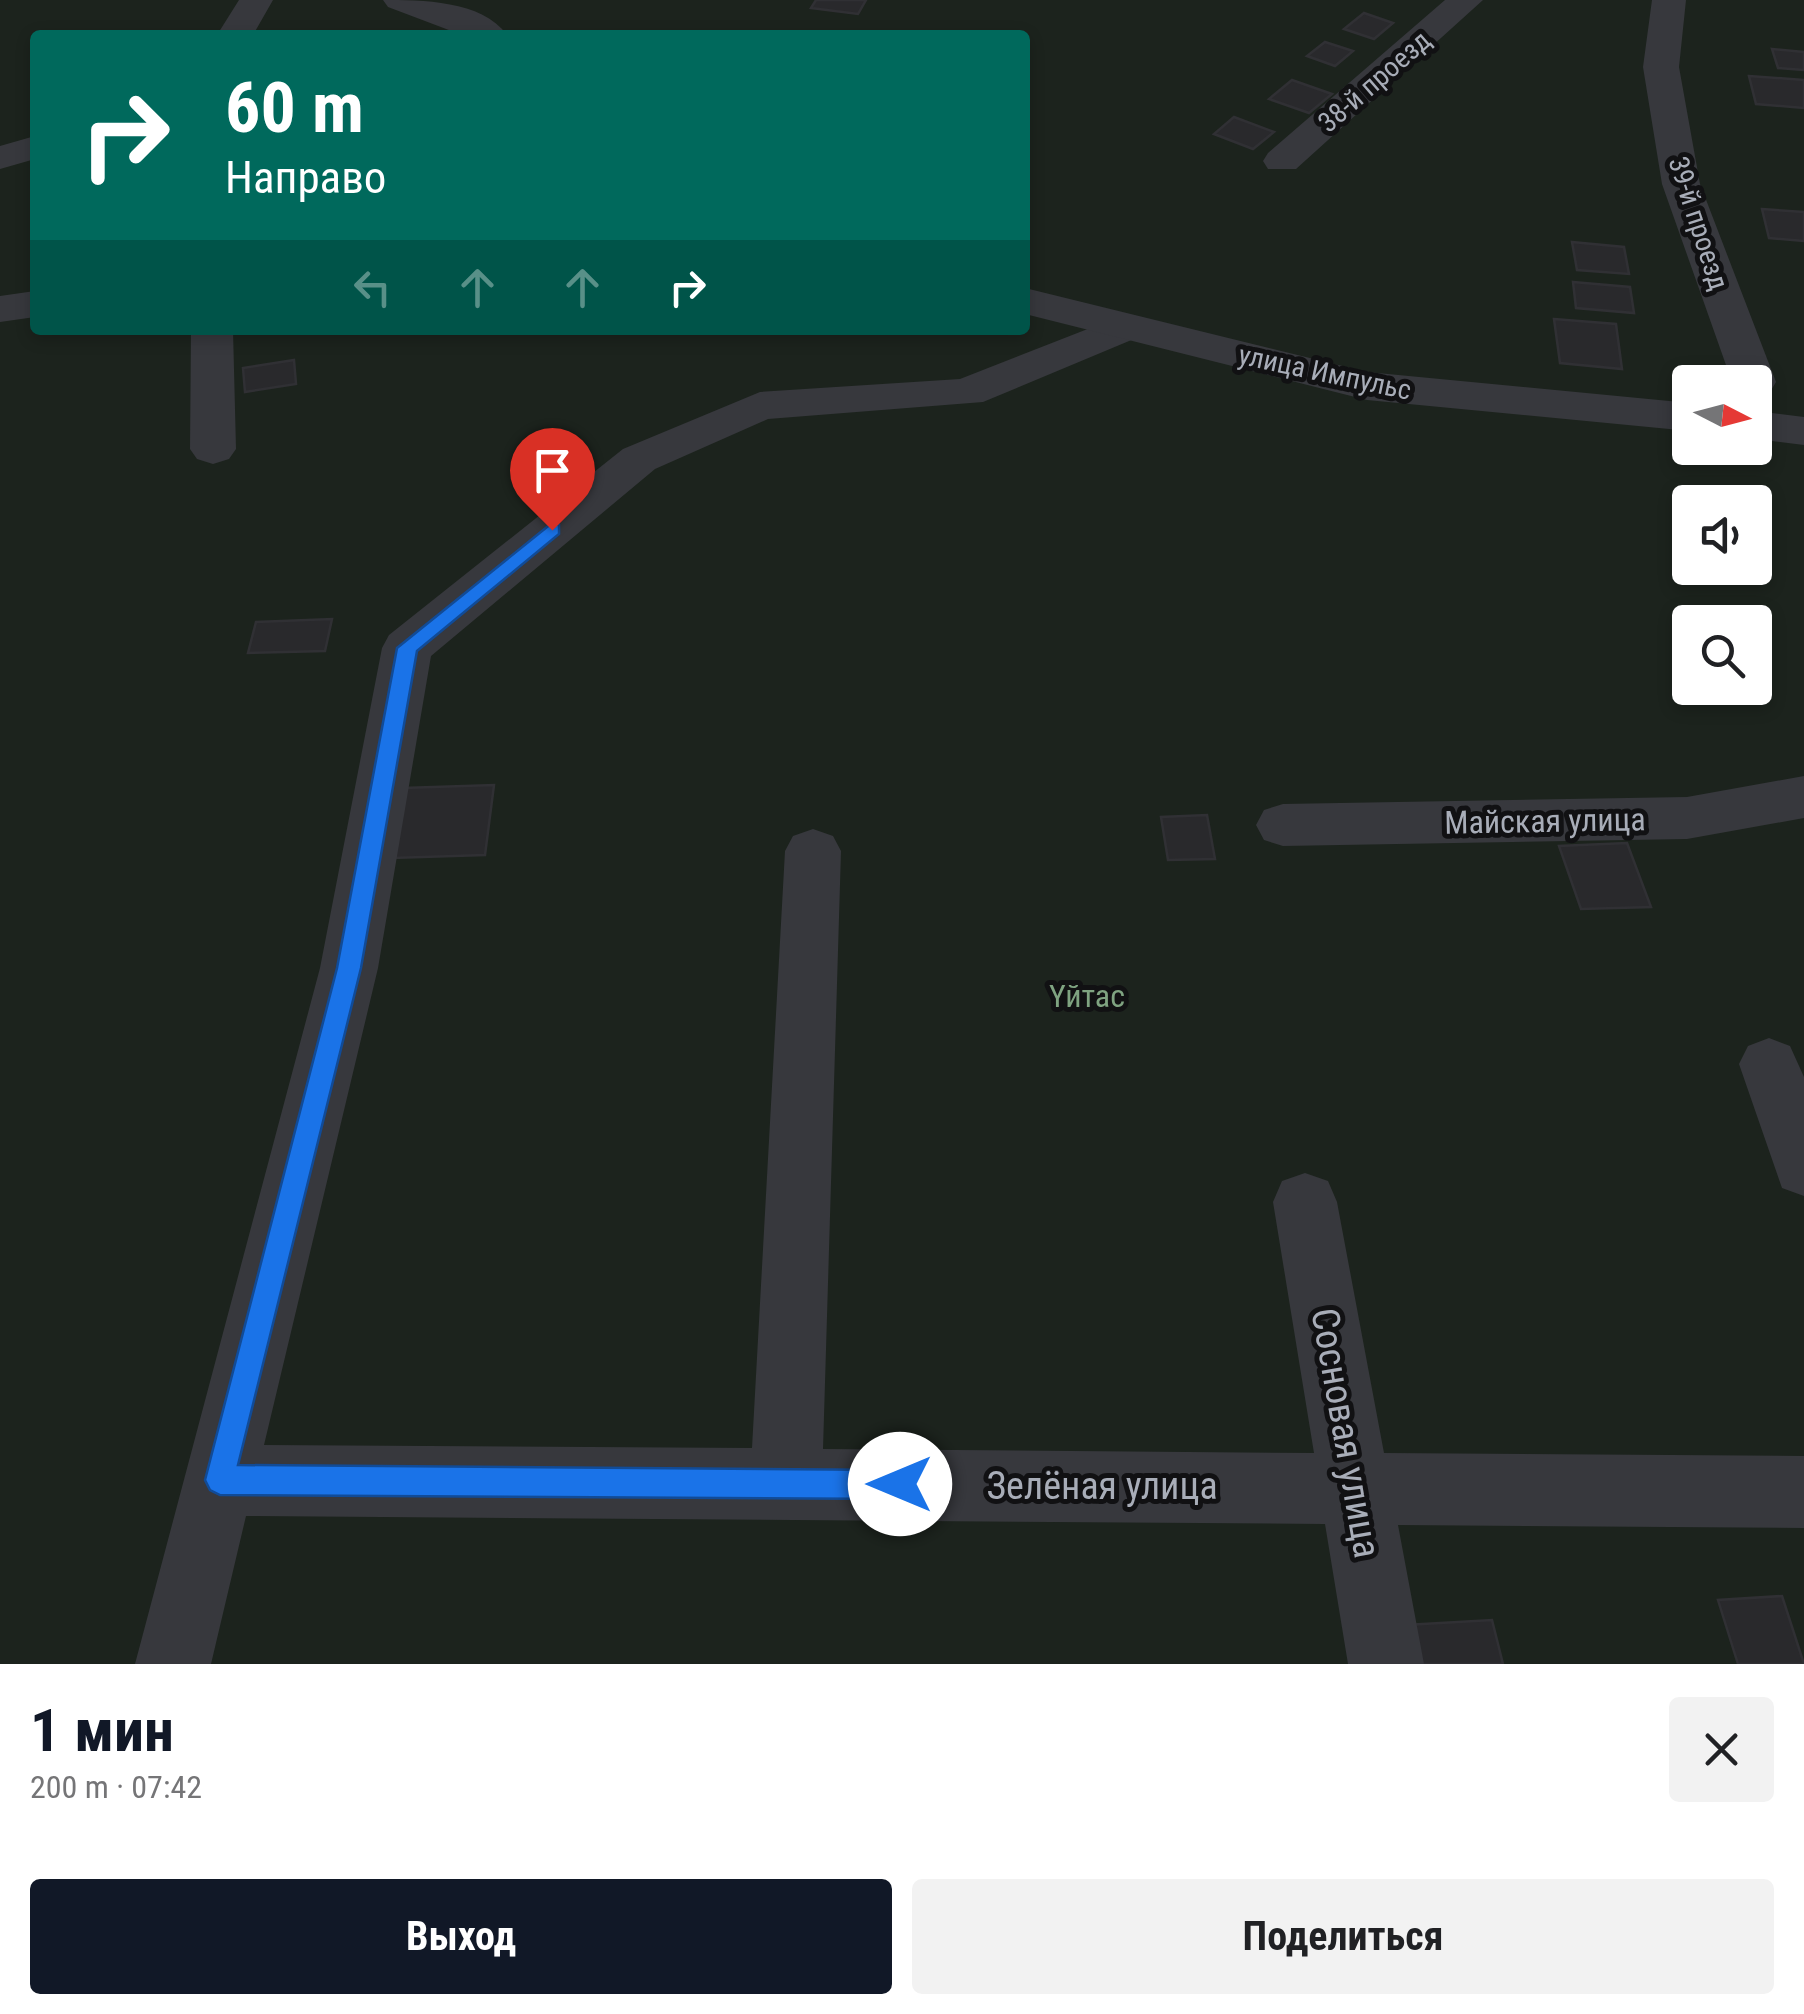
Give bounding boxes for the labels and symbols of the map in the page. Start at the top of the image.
street label: 38-й проезд [1311,24,1437,139]
street label: 39-й проезд [1662,152,1736,294]
street label: улица Импульс [1236,338,1414,407]
north arrow [1672,365,1772,465]
pin [510,428,595,531]
street label: Майская улица [1444,800,1646,842]
park label: Үйтас [1049,977,1125,1015]
street label: Сосновая улица [1302,1305,1390,1561]
position arrow [848,1432,952,1536]
street label: Зелёная улица [986,1464,1218,1508]

